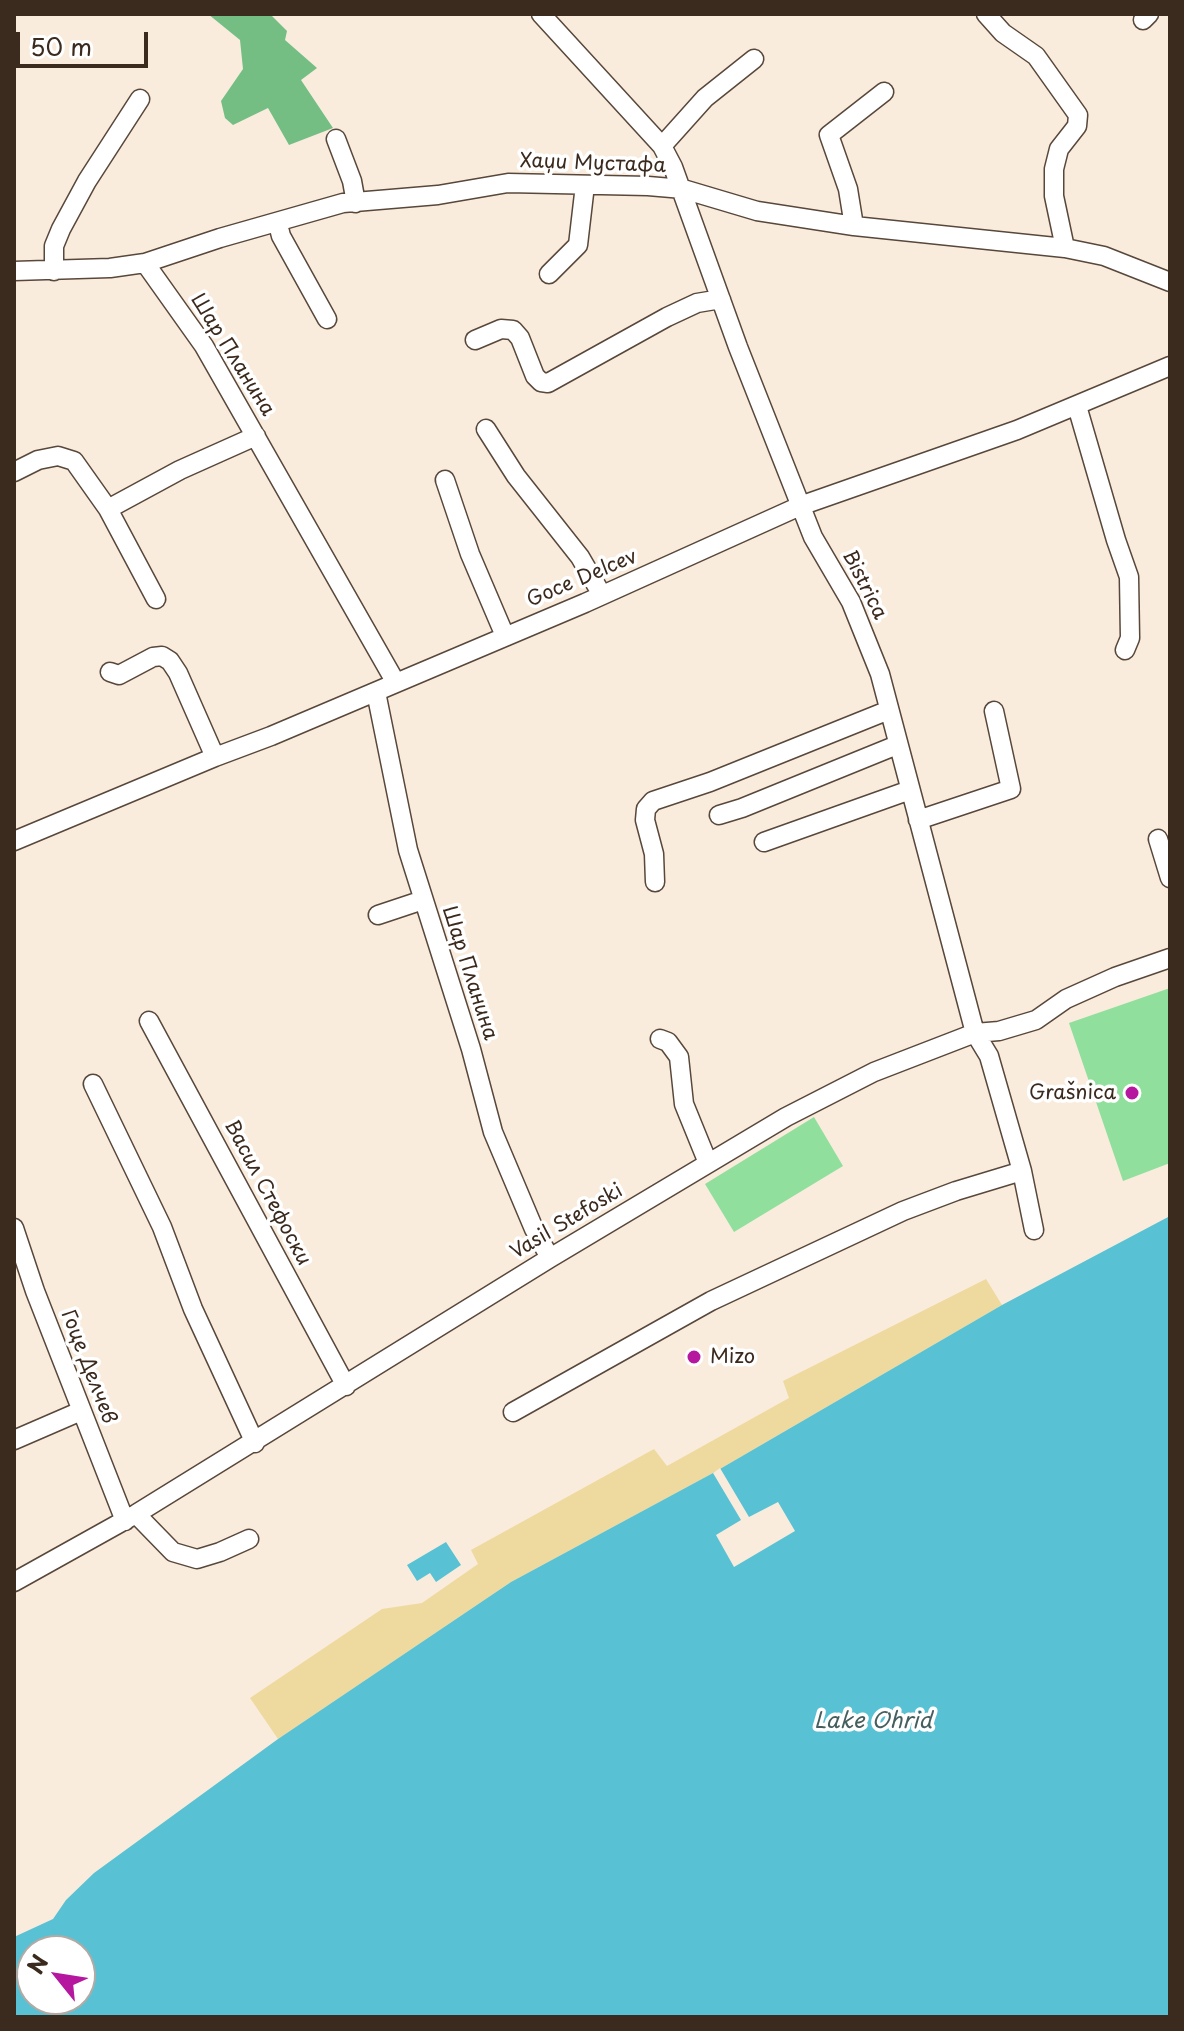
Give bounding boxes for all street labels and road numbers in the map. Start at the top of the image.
street label: Хаџи Мустафа [520,149,666,179]
street label: Шар Планина [185,289,279,421]
street label: Goce Delcev [523,545,641,613]
street label: Bistrica [836,546,892,624]
street label: Шар Планина [436,903,502,1043]
street label: Васил Стефоски [219,1116,315,1270]
street label: Vasil Stefoski [507,1179,627,1265]
street label: Гоце Делчев [55,1307,121,1427]

